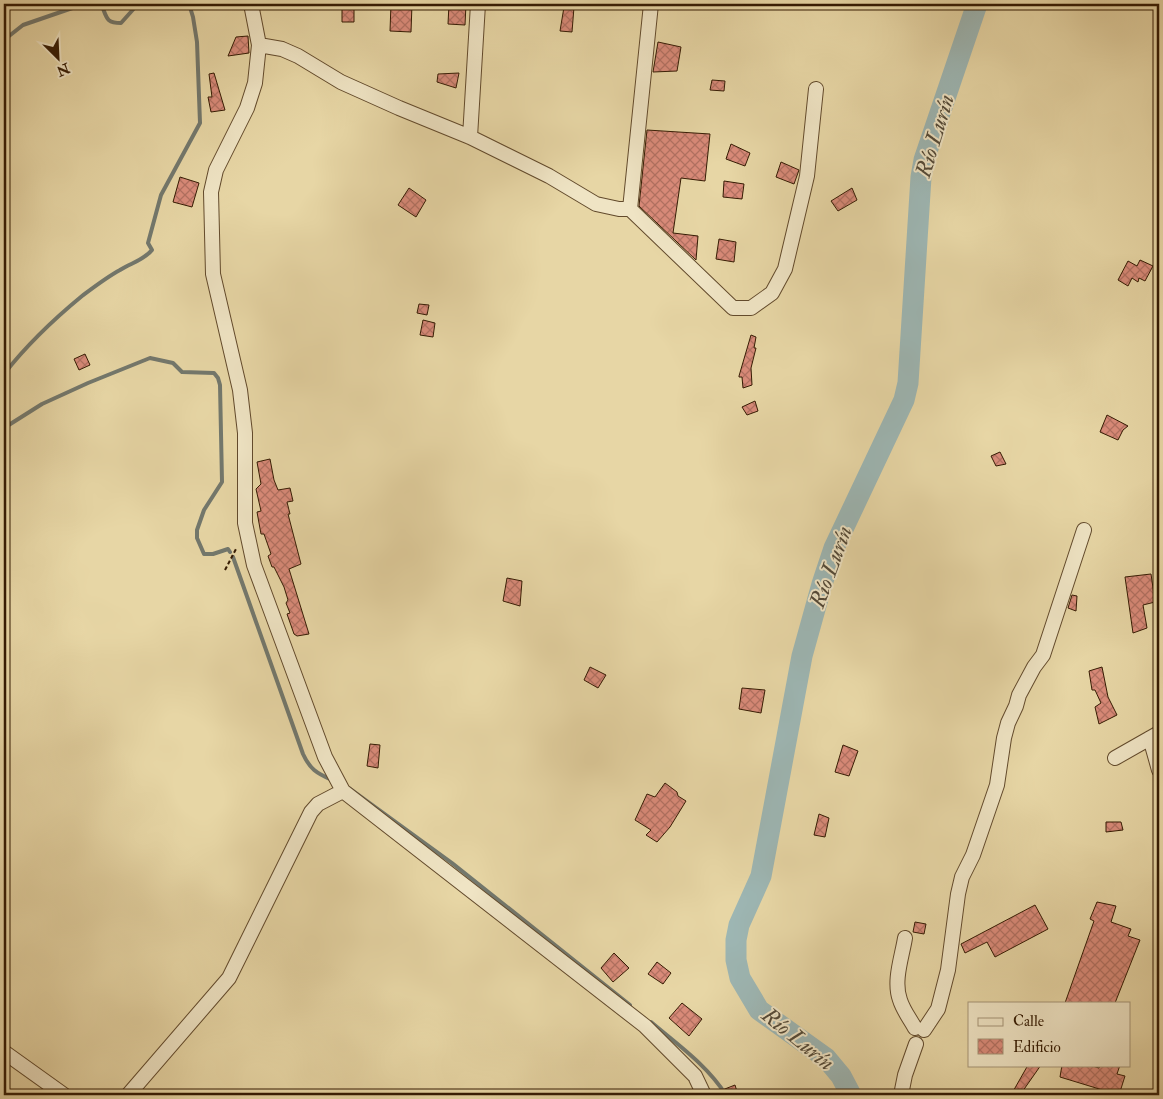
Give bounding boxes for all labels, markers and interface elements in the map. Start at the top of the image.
north arrow [32,32,82,82]
text: N [53,59,73,80]
water label: Río Lurín [909,91,961,182]
water label: Río Lurín [803,522,859,613]
water label: Río Lurín [755,1001,840,1077]
legend [968,1002,1130,1066]
text: Calle [1013,1012,1044,1031]
text: Edificio [1013,1038,1061,1057]

